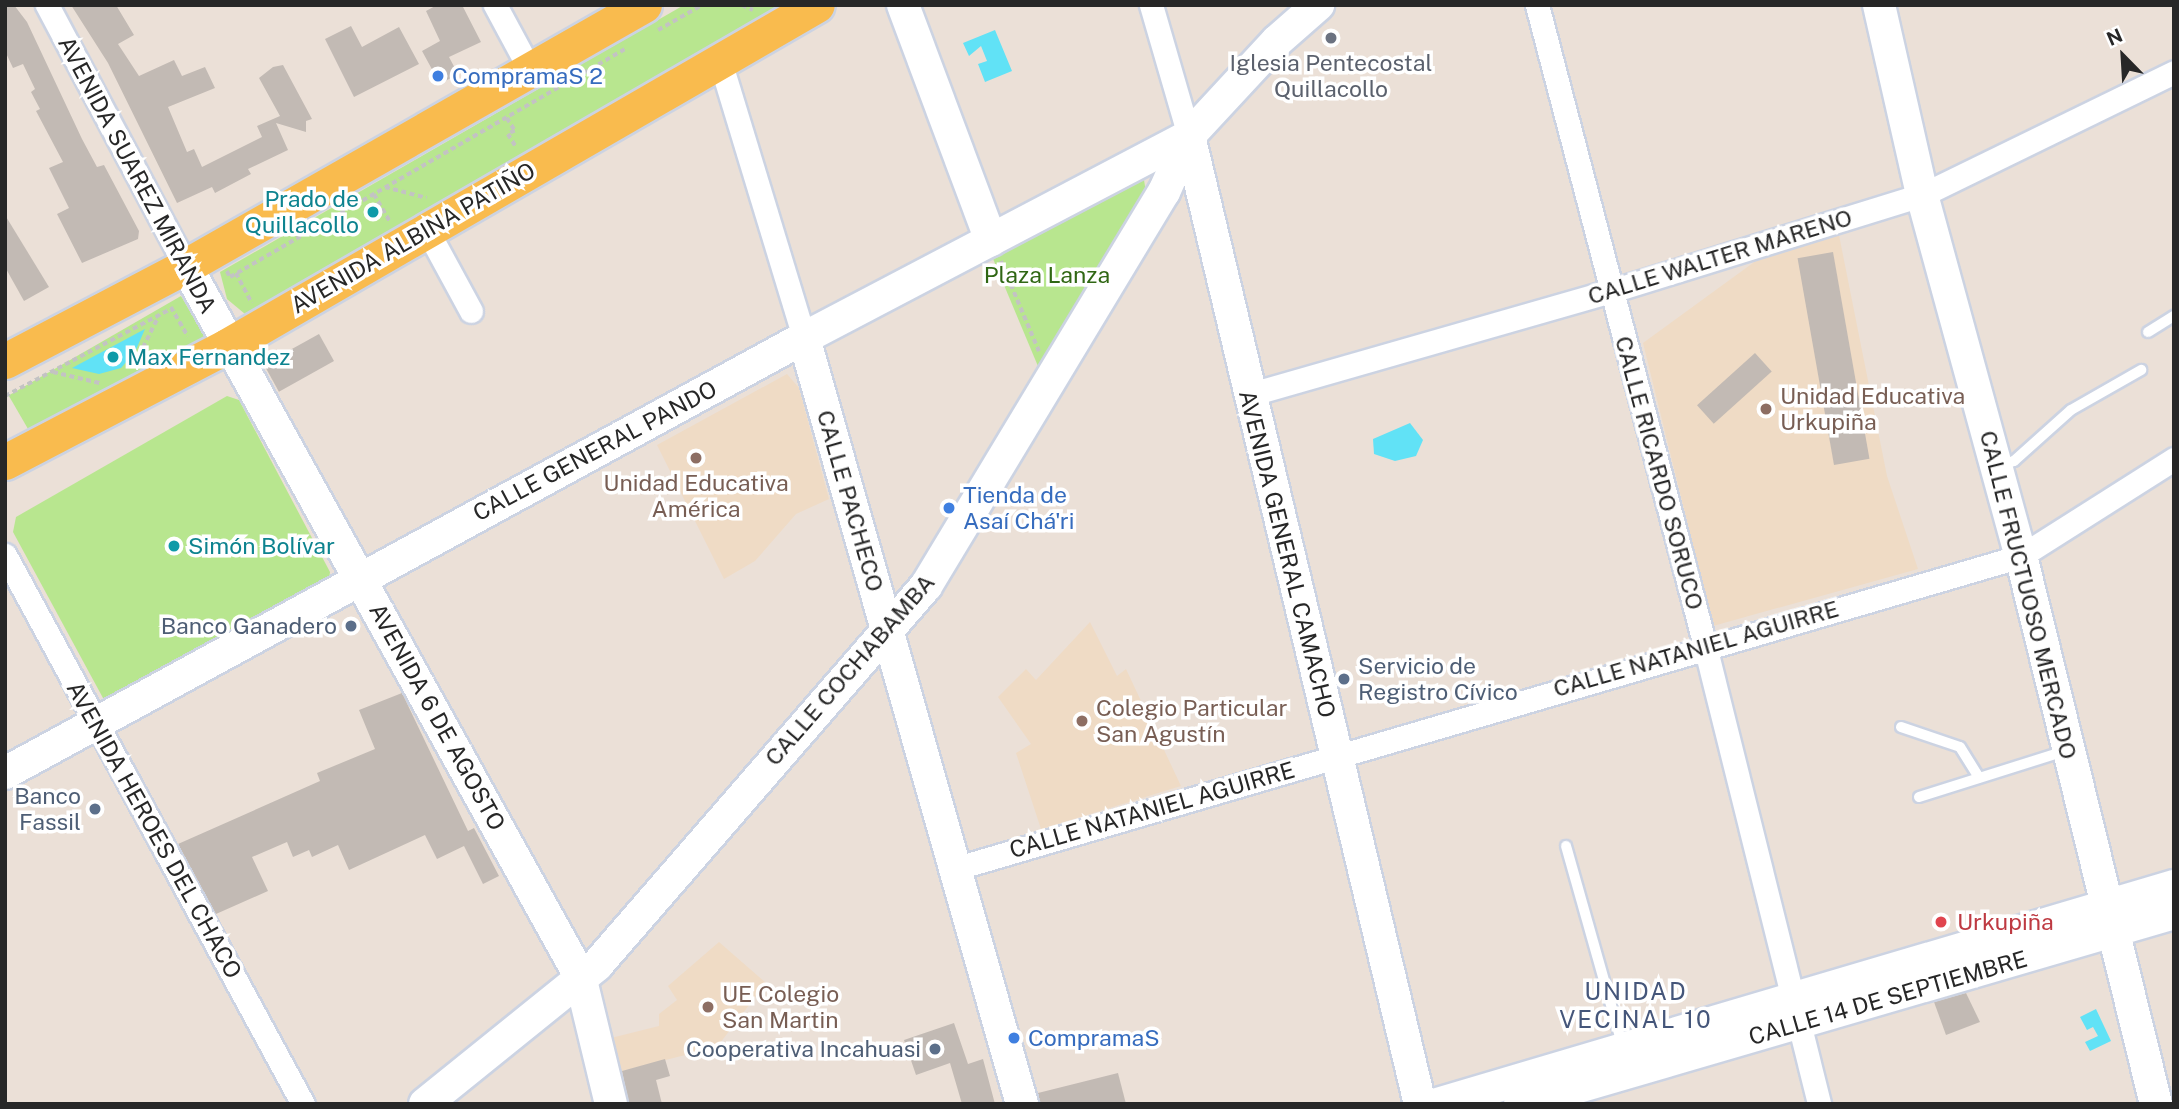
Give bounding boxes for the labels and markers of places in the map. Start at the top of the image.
marker: Iglesia Pentecostal Quillacollo [1323,30,1339,46]
place label: Iglesia Pentecostal Quillacollo [1230,49,1432,103]
place label: CompramaS 2 [452,62,603,90]
marker: CompramaS 2 [430,68,446,84]
place label: Prado de Quillacollo [245,185,359,239]
marker: Prado de Quillacollo [365,204,381,220]
place label: Max Fernandez [127,343,290,371]
marker: Max Fernandez [105,349,121,365]
place label: Unidad Educativa Urkupiña [1780,382,1965,436]
marker: Unidad Educativa Urkupiña [1758,401,1774,417]
marker: Unidad Educativa América [688,450,704,466]
place label: Unidad Educativa América [603,469,789,523]
place label: Tienda de Asaí Chá'ri [963,481,1074,535]
marker: Tienda de Asaí Chá'ri [941,500,957,516]
place label: Simón Bolívar [188,532,335,560]
marker: Simón Bolívar [166,538,182,554]
place label: Banco Ganadero [160,612,337,640]
marker: Banco Ganadero [343,618,359,634]
place label: Servicio de Registro Cívico [1358,652,1518,706]
marker: Servicio de Registro Cívico [1336,671,1352,687]
place label: Colegio Particular San Agustín [1096,694,1288,748]
marker: Colegio Particular San Agustín [1074,713,1090,729]
place label: Banco Fassil [14,782,81,836]
marker: Banco Fassil [87,801,103,817]
place label: Urkupiña [1957,908,2054,936]
marker: Urkupiña [1931,912,1951,932]
place label: UE Colegio San Martin [722,980,839,1034]
marker: UE Colegio San Martin [700,999,716,1015]
place label: CompramaS [1028,1024,1160,1052]
marker: CompramaS [1006,1030,1022,1046]
place label: Cooperativa Incahuasi [686,1035,921,1063]
marker: Cooperativa Incahuasi [927,1041,943,1057]

